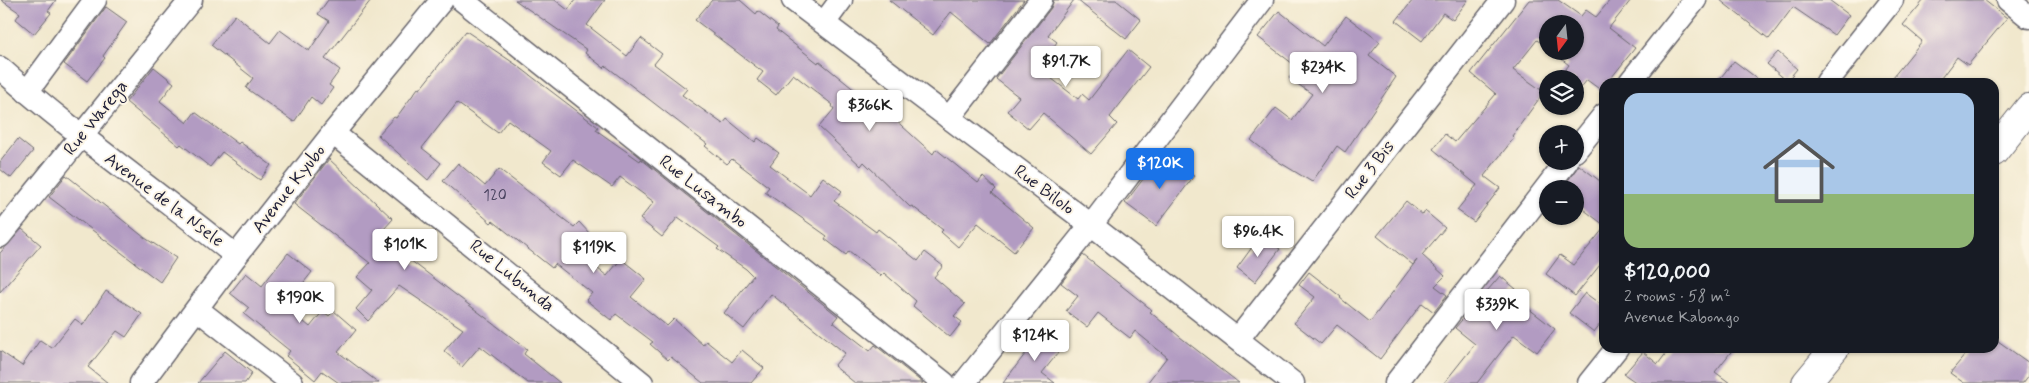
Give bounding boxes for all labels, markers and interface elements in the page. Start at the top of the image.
north arrow [1539,15,1584,60]
map controls [1539,15,1584,225]
pin: $91.7K [1025,46,1107,88]
text: $91.7K [1042,51,1090,72]
pin: $234K [1288,52,1358,94]
text: $234K [1301,57,1345,78]
button: layers [1539,70,1584,115]
street label: Rue Warega [58,75,135,161]
pin: $366K [835,90,905,132]
text: $366K [848,95,892,116]
button: + [1539,125,1584,170]
icon: home [1754,126,1844,216]
street label: Rue 3 Bis [1340,136,1400,204]
street label: Avenue Kyubo [247,140,331,238]
street label: Avenue de la Nsele [99,147,229,253]
pin: $120K [1125,148,1195,190]
street label: Rue Lusambo [654,150,752,234]
text: $120K [1137,153,1183,174]
street label: Rue Bilolo [1009,159,1079,221]
button: − [1539,180,1584,225]
house number: 120 [483,186,507,206]
pin: $96.4K [1217,216,1299,258]
text: $96.4K [1233,221,1283,242]
pin: $101K [370,228,440,271]
pin: $119K [559,232,629,274]
text: $101K [383,234,427,255]
street label: Rue Lubunda [464,234,560,318]
text: $119K [572,237,616,258]
text: $120,000 [1624,258,1710,286]
pin: $190K [265,282,335,324]
text: 2 rooms · 58 m² [1624,286,1730,307]
text: $190K [276,287,324,308]
pin: $339K [1462,288,1532,331]
text: $339K [1475,294,1519,315]
text: Avenue Kabongo [1624,307,1740,328]
pin: $124K [1000,320,1070,362]
text: $124K [1012,325,1058,346]

